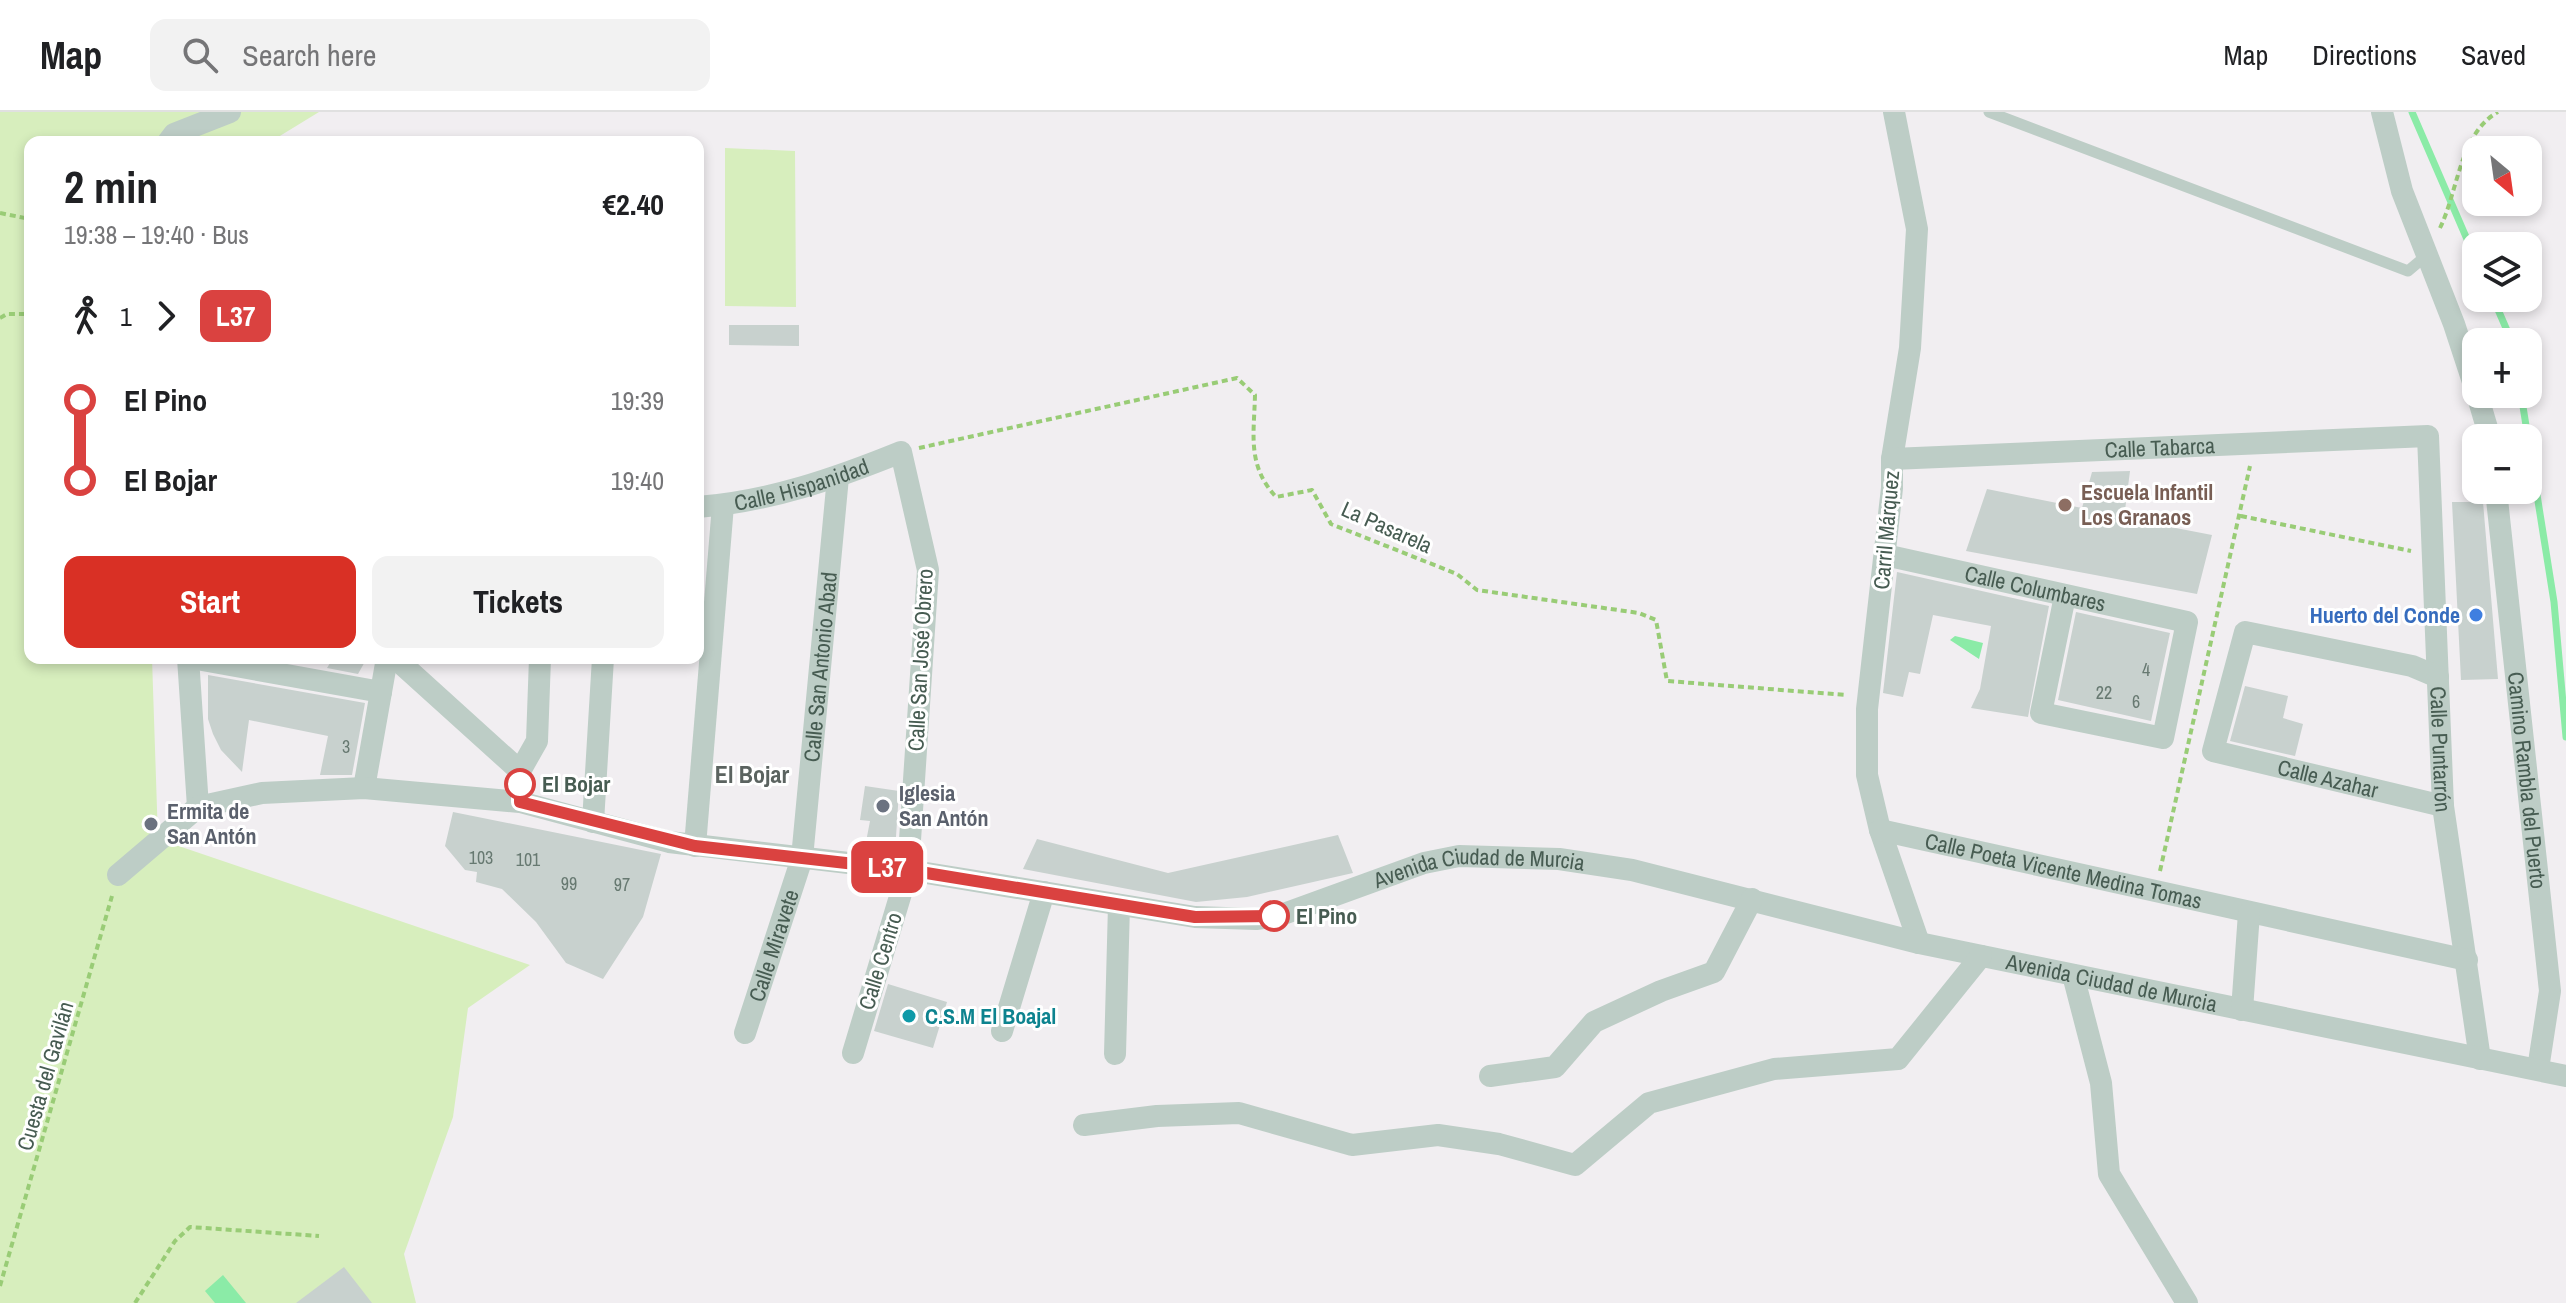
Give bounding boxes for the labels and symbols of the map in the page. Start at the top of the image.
north arrow [2462,136,2542,216]
street label: Calle Tabarca [2104,430,2216,465]
street label: Calle Hispanidad [732,451,873,518]
street label: Carril Márquez [1866,469,1906,591]
place label: Escuela Infantil Los Granaos [2081,477,2213,532]
street label: La Pasarela [1337,494,1437,560]
marker: Escuela Infantil Los Granaos [2056,496,2074,514]
street label: Calle Columbares [1962,558,2109,619]
street label: Calle San José Obrero [900,568,940,752]
street label: Calle San Antonio Abad [796,570,844,763]
place label: Huerto del Conde [2310,600,2460,630]
marker: Huerto del Conde [2467,606,2485,624]
house number: 4 [2142,657,2150,682]
street label: Camino Rambla del Puerto [2501,670,2554,890]
house number: 22 [2096,680,2112,705]
street label: Calle Puntarrón [2423,686,2459,814]
house number: 6 [2132,689,2140,714]
house number: 3 [342,734,350,759]
street label: Calle Azahar [2275,752,2381,805]
district label: El Bojar [715,758,790,790]
marker: El Bojar [505,769,535,799]
place label: El Bojar [542,769,610,799]
place label: Iglesia San Antón [899,778,989,833]
place label: Ermita de San Antón [167,796,257,851]
marker: Iglesia San Antón [874,797,892,815]
marker: Ermita de San Antón [142,815,160,833]
street label: Calle Poeta Vicente Medina Tomas [1922,825,2205,916]
line badge: L37 [841,841,933,893]
street label: Avenida Ciudad de Murcia [1368,841,1587,895]
house number: 103 [469,845,493,870]
house number: 101 [516,847,541,872]
house number: 99 [561,871,577,896]
house number: 97 [614,872,630,897]
street label: Calle Miravete [741,886,806,1006]
marker: El Pino [1259,901,1289,931]
place label: El Pino [1296,901,1357,931]
street label: Calle Centro [851,909,909,1013]
street label: Avenida Ciudad de Murcia [2003,946,2220,1019]
street label: Cuesta del Gavilán [9,998,81,1154]
place label: C.S.M El Boajal [925,1001,1056,1031]
marker: C.S.M El Boajal [900,1007,918,1025]

